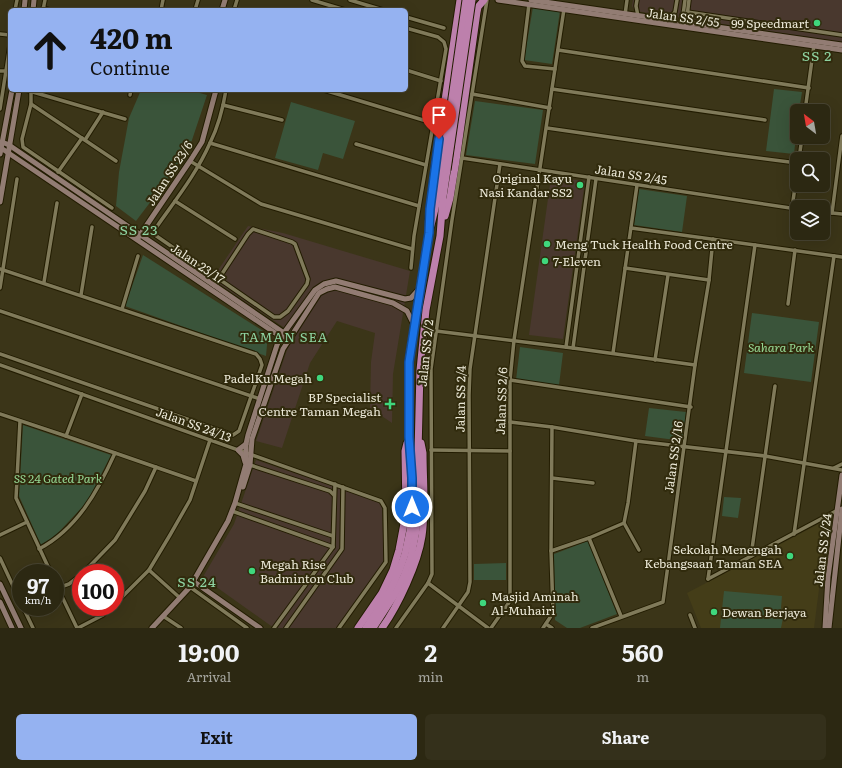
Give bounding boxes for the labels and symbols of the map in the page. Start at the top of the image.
street label: Jalan SS 2/55 [645,3,721,31]
place label: 99 Speedmart [731,14,809,32]
marker: 99 Speedmart [812,18,822,28]
district label: SS 2 [802,45,832,65]
pin [422,98,456,139]
north arrow [790,104,830,144]
street label: Jalan SS 23/6 [141,137,197,209]
street label: Jalan SS 2/45 [594,159,668,189]
place label: Original Kayu Nasi Kandar SS2 [479,169,572,201]
marker: Original Kayu Nasi Kandar SS2 [575,180,585,190]
district label: SS 23 [119,219,159,239]
place label: Meng Tuck Health Food Centre [555,235,733,253]
street label: Jalan 23/17 [167,238,229,288]
marker: Meng Tuck Health Food Centre [542,239,552,249]
place label: 7-Eleven [553,252,601,270]
marker: 7-Eleven [540,256,550,266]
street label: Jalan SS 2/2 [413,319,437,387]
district label: TAMAN SEA [240,327,328,346]
park label: Sahara Park [748,338,814,356]
street label: Jalan SS 2/4 [450,365,470,433]
street label: Jalan SS 2/6 [491,366,511,435]
place label: PadelKu Megah [224,369,312,387]
marker: PadelKu Megah [315,373,325,383]
place label: BP Specialist Centre Taman Megah [258,388,381,420]
marker: BP Specialist Centre Taman Megah [384,398,396,410]
street label: Jalan SS 24/13 [154,402,234,446]
street label: Jalan SS 2/16 [659,419,687,494]
park label: SS 24 Gated Park [14,469,103,487]
position arrow [391,486,433,528]
street label: Jalan SS 2/24 [809,512,835,588]
place label: Sekolah Menengah Kebangsaan Taman SEA [644,540,782,572]
marker: Sekolah Menengah Kebangsaan Taman SEA [785,551,795,561]
place label: Megah Rise Badminton Club [260,555,354,587]
speed limit sign: 100 [72,564,124,616]
marker: Megah Rise Badminton Club [247,566,257,576]
district label: SS 24 [177,571,217,591]
place label: Masjid Aminah Al-Muhairi [491,587,579,619]
marker: Masjid Aminah Al-Muhairi [478,598,488,608]
place label: Dewan Berjaya [722,603,807,621]
marker: Dewan Berjaya [709,607,719,617]

